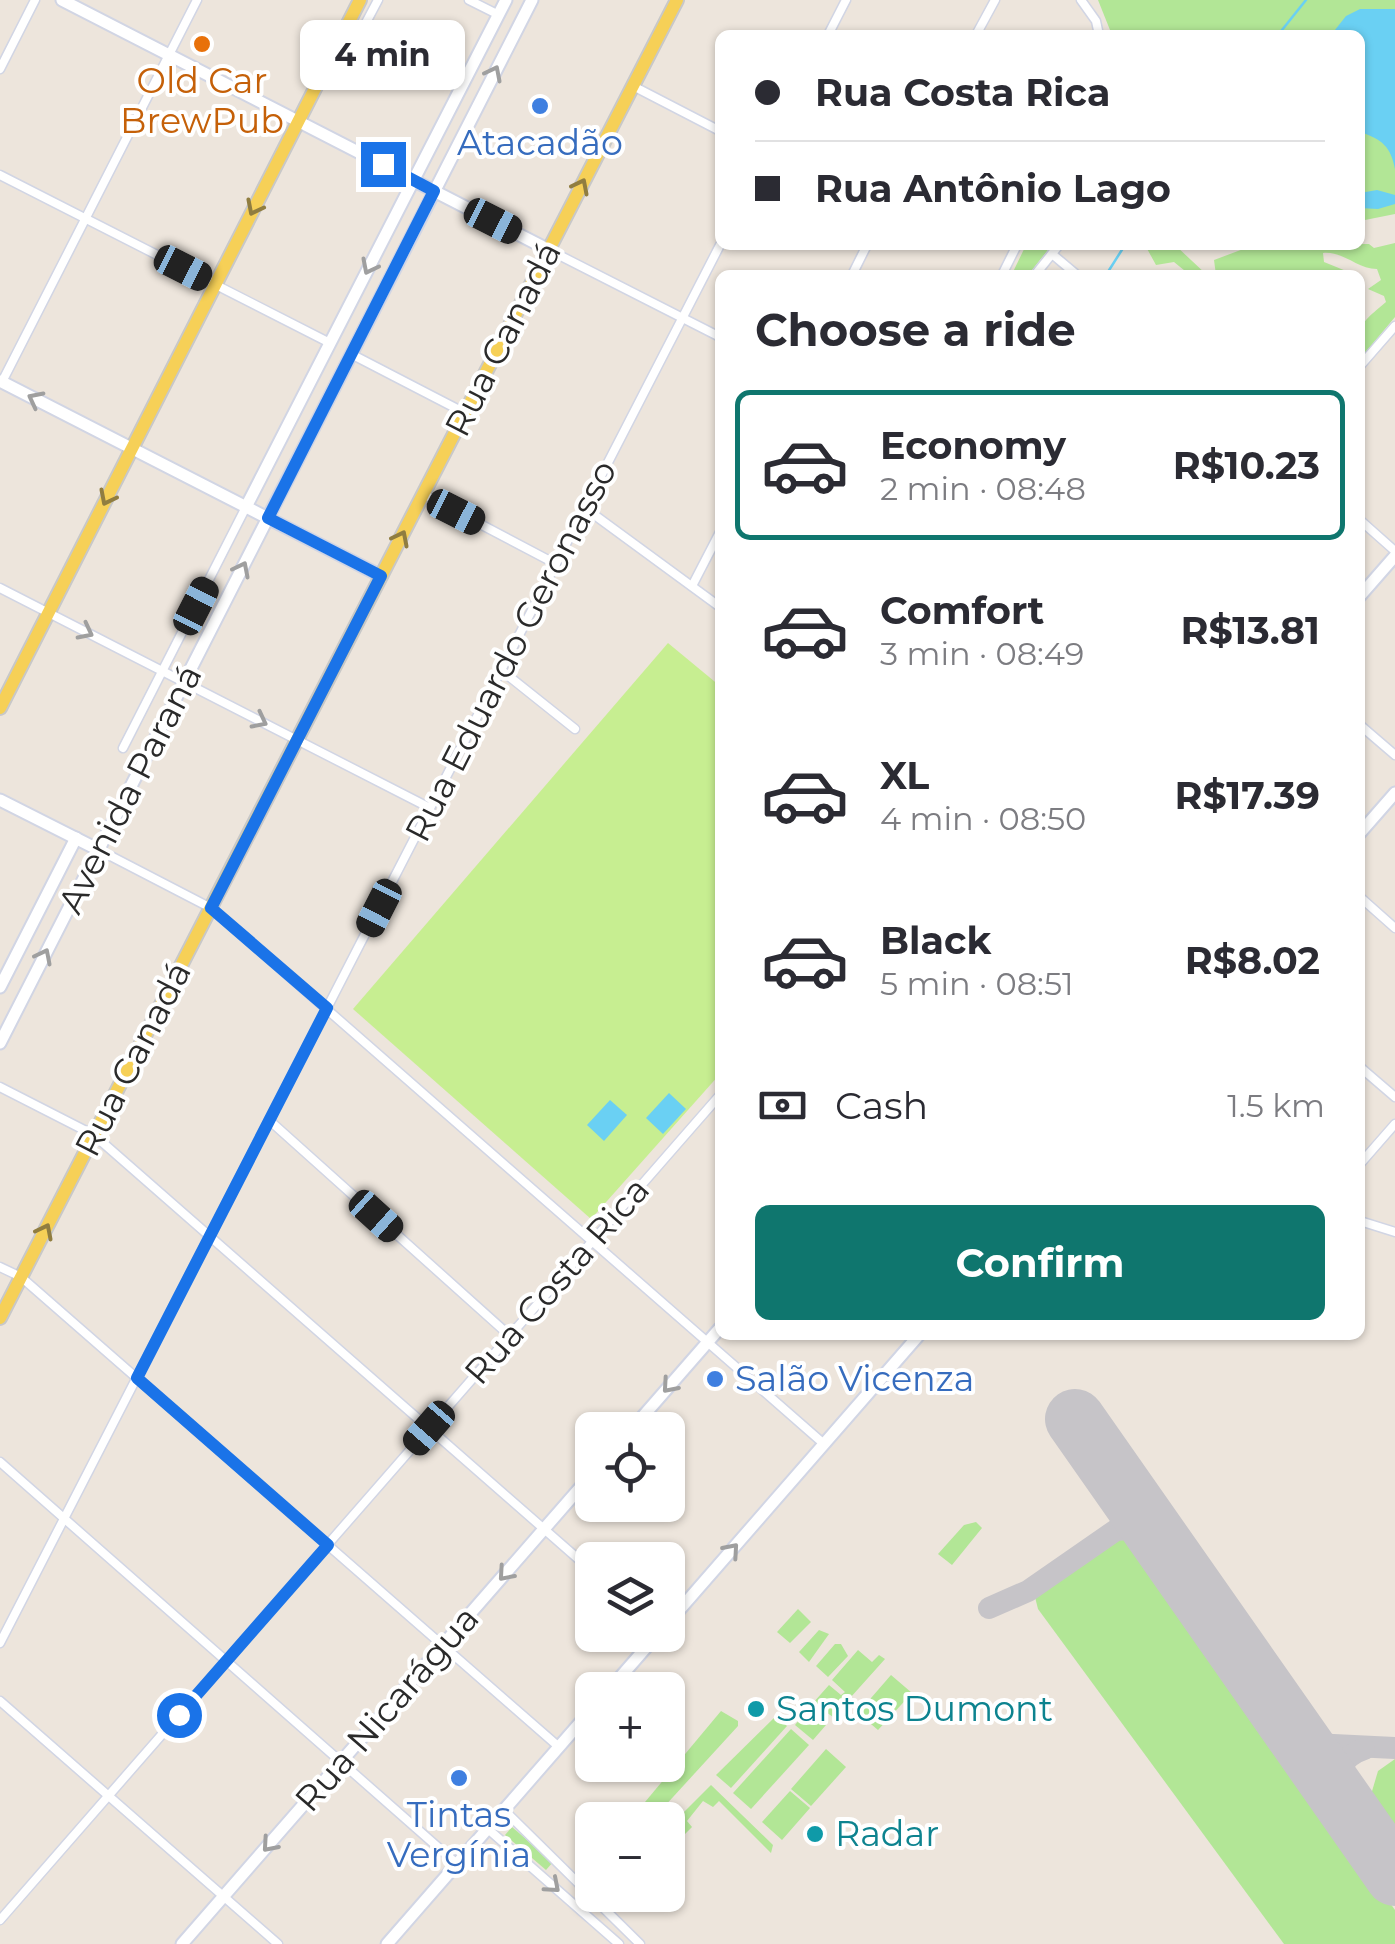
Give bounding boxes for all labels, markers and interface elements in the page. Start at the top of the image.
callout: 4 min [300,19,466,89]
marker: Old Car BrewPub [191,33,213,55]
text: 4 min [334,35,431,74]
place label: Old Car BrewPub [120,59,284,142]
one-way arrow [482,65,502,83]
text: Rua Costa Rica [815,69,1110,116]
marker: Atacadão [529,95,551,117]
place label: Atacadão [457,121,623,164]
route end [361,142,406,187]
text: Rua Antônio Lago [815,165,1171,212]
one-way arrow [569,179,588,197]
car [459,194,527,248]
one-way arrow [247,198,266,216]
street label: Rua Canadá [435,234,570,443]
car [149,241,217,295]
one-way arrow [362,257,381,275]
text: Choose a ride [755,302,1076,357]
one-way arrow [27,392,45,411]
icon: car [760,420,850,510]
text: Economy [880,422,1066,469]
text: R$10.23 [1173,442,1320,489]
street label: Rua Eduardo Geronasso [396,453,626,849]
text: 2 min · 08:48 [880,469,1086,508]
car [422,485,490,539]
one-way arrow [100,487,119,505]
one-way arrow [389,530,408,548]
one-way arrow [230,561,250,579]
car [169,572,223,640]
icon: car [760,585,850,675]
text: Comfort [880,587,1044,634]
text: R$13.81 [1181,607,1320,654]
one-way arrow [76,620,94,639]
text: 3 min · 08:49 [880,634,1084,673]
street label: Avenida Paraná [48,657,211,920]
one-way arrow [249,709,267,728]
icon: car [760,750,850,840]
text: XL [880,752,929,799]
text: R$17.39 [1175,772,1320,819]
text: 4 min · 08:50 [880,799,1086,838]
car [352,874,406,942]
icon: car [760,915,850,1005]
text: Black [880,917,991,964]
text: R$8.02 [1185,937,1320,984]
one-way arrow [32,948,52,966]
street label: Rua Canadá [65,954,200,1163]
text: 5 min · 08:51 [880,964,1074,1003]
icon: cash [755,1078,810,1133]
text: Cash [835,1082,928,1129]
text: 1.5 km [1227,1086,1325,1125]
street label: Rua Costa Rica [455,1168,658,1393]
car [344,1185,408,1247]
button: Confirm [755,1205,1325,1320]
one-way arrow [33,1224,52,1242]
place label: Salão Vicenza [735,1357,974,1400]
marker: Salão Vicenza [704,1368,726,1390]
one-way arrow [663,1374,681,1393]
car [398,1396,460,1460]
map controls [575,1412,685,1912]
button: locate [575,1412,685,1522]
button: layers [575,1542,685,1652]
one-way arrow [720,1543,738,1561]
one-way arrow [499,1562,517,1581]
street label: Rua Nicarágua [286,1597,488,1820]
button: + [575,1672,685,1782]
place label: Santos Dumont [776,1687,1053,1730]
route start [157,1693,202,1738]
marker: Santos Dumont [745,1698,767,1720]
marker: Tintas Vergínia [448,1767,470,1789]
place label: Tintas Vergínia [387,1793,531,1876]
button: − [575,1802,685,1912]
place label: Radar [835,1812,939,1855]
marker: Radar [804,1823,826,1845]
one-way arrow [262,1833,280,1852]
one-way arrow [542,1875,560,1893]

